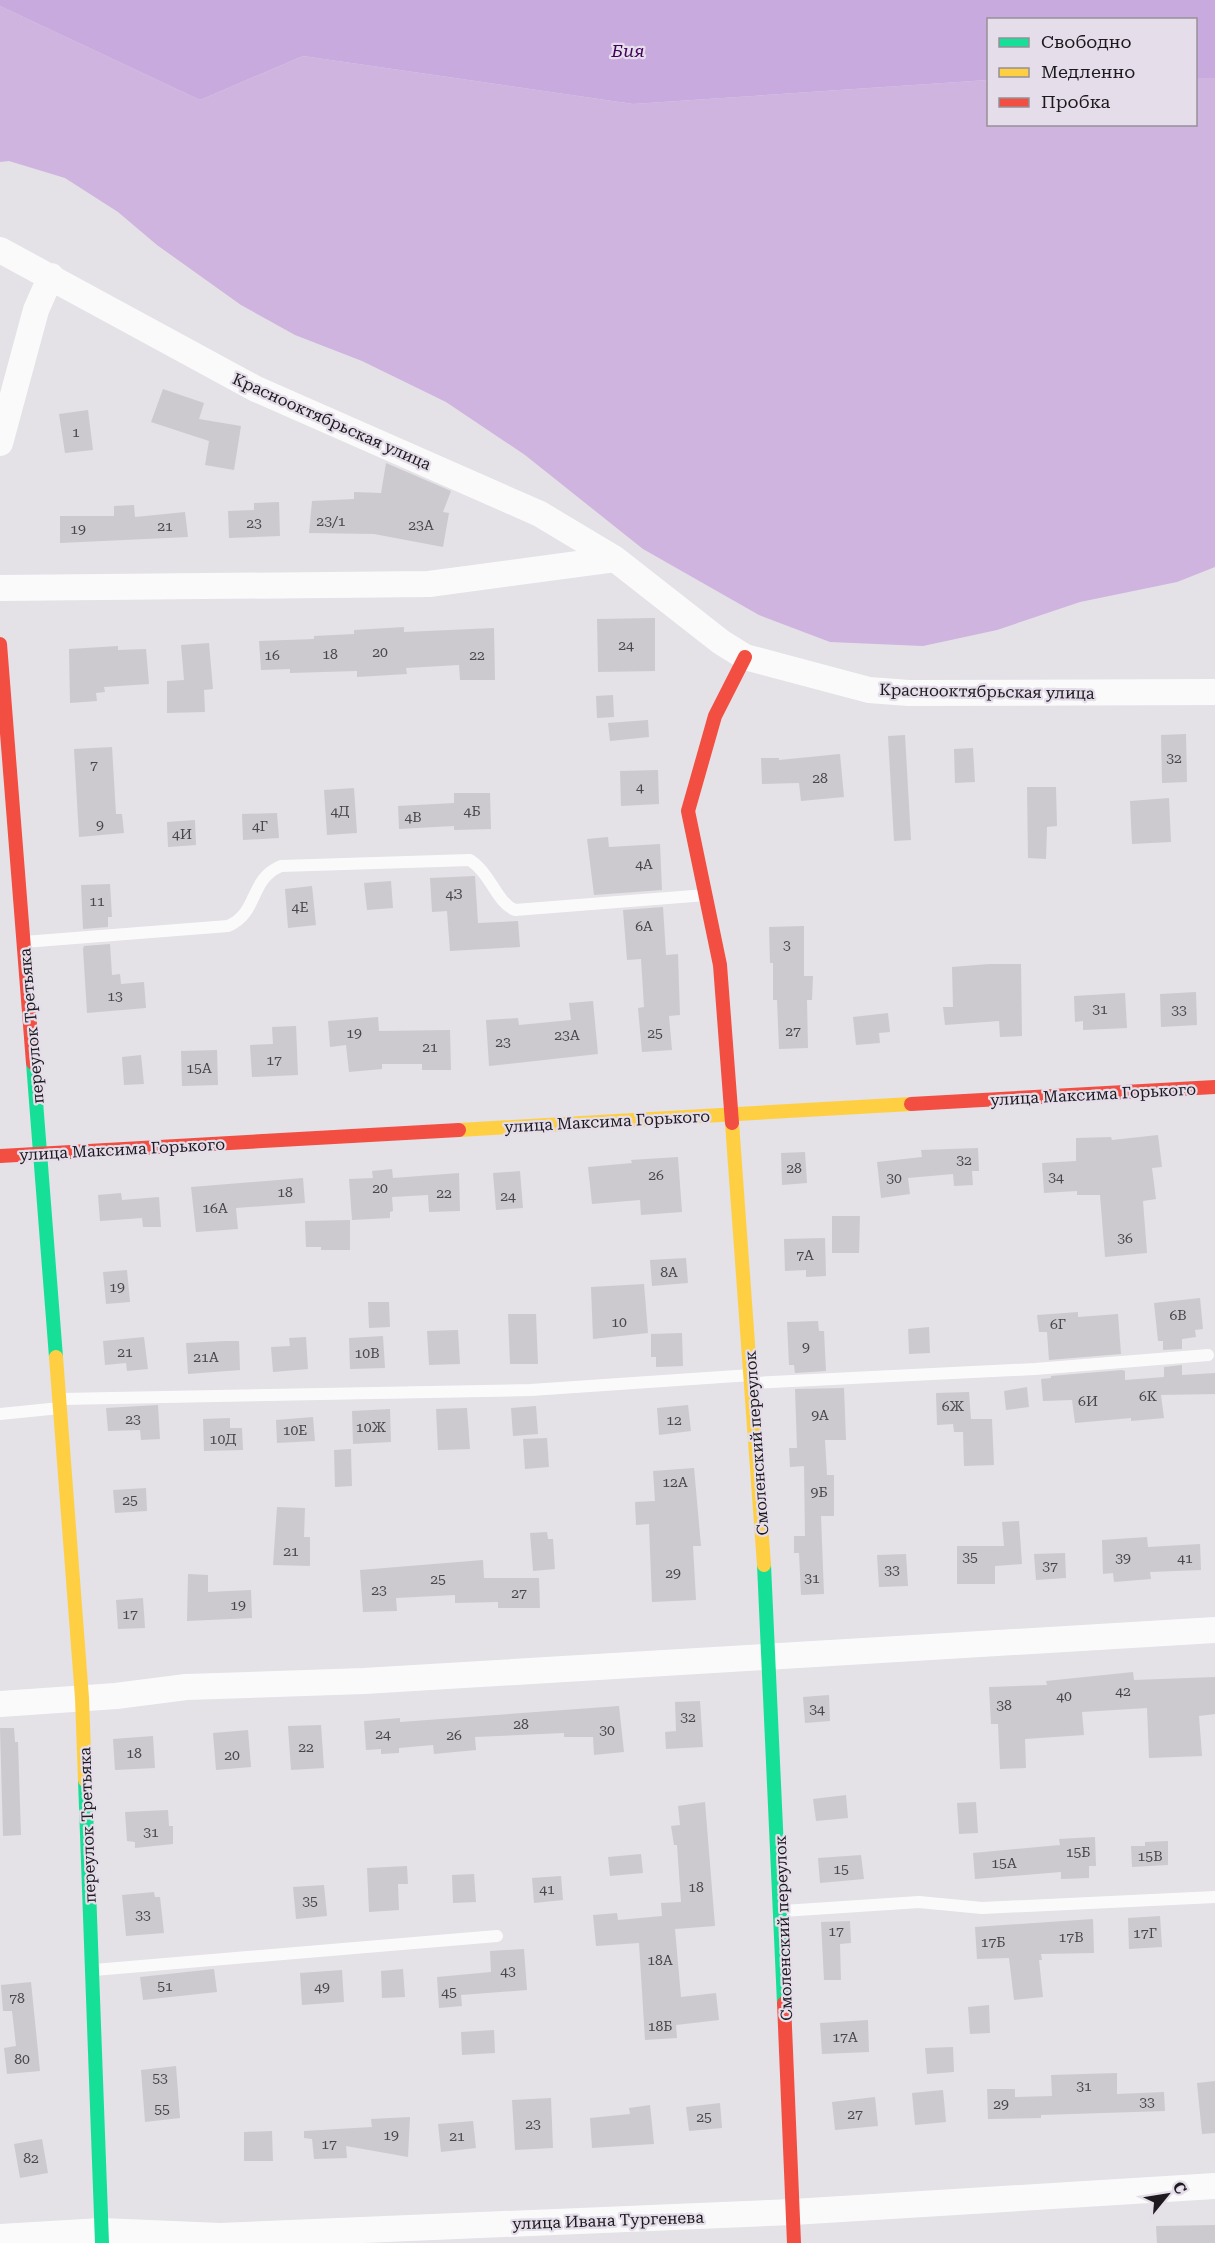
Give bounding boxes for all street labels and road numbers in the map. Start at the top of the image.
street label: Краснооктябрьская улица [230,369,434,474]
street label: Краснооктябрьская улица [879,680,1095,703]
street label: переулок Третьяка [15,947,48,1105]
street label: улица Максима Горького [990,1080,1197,1109]
street label: улица Максима Горького [504,1107,711,1136]
street label: улица Максима Горького [19,1135,226,1164]
street label: Смоленский переулок [741,1350,772,1536]
street label: переулок Третьяка [75,1746,100,1903]
street label: Смоленский переулок [771,1835,796,2021]
street label: улица Ивана Тургенева [512,2208,705,2233]

